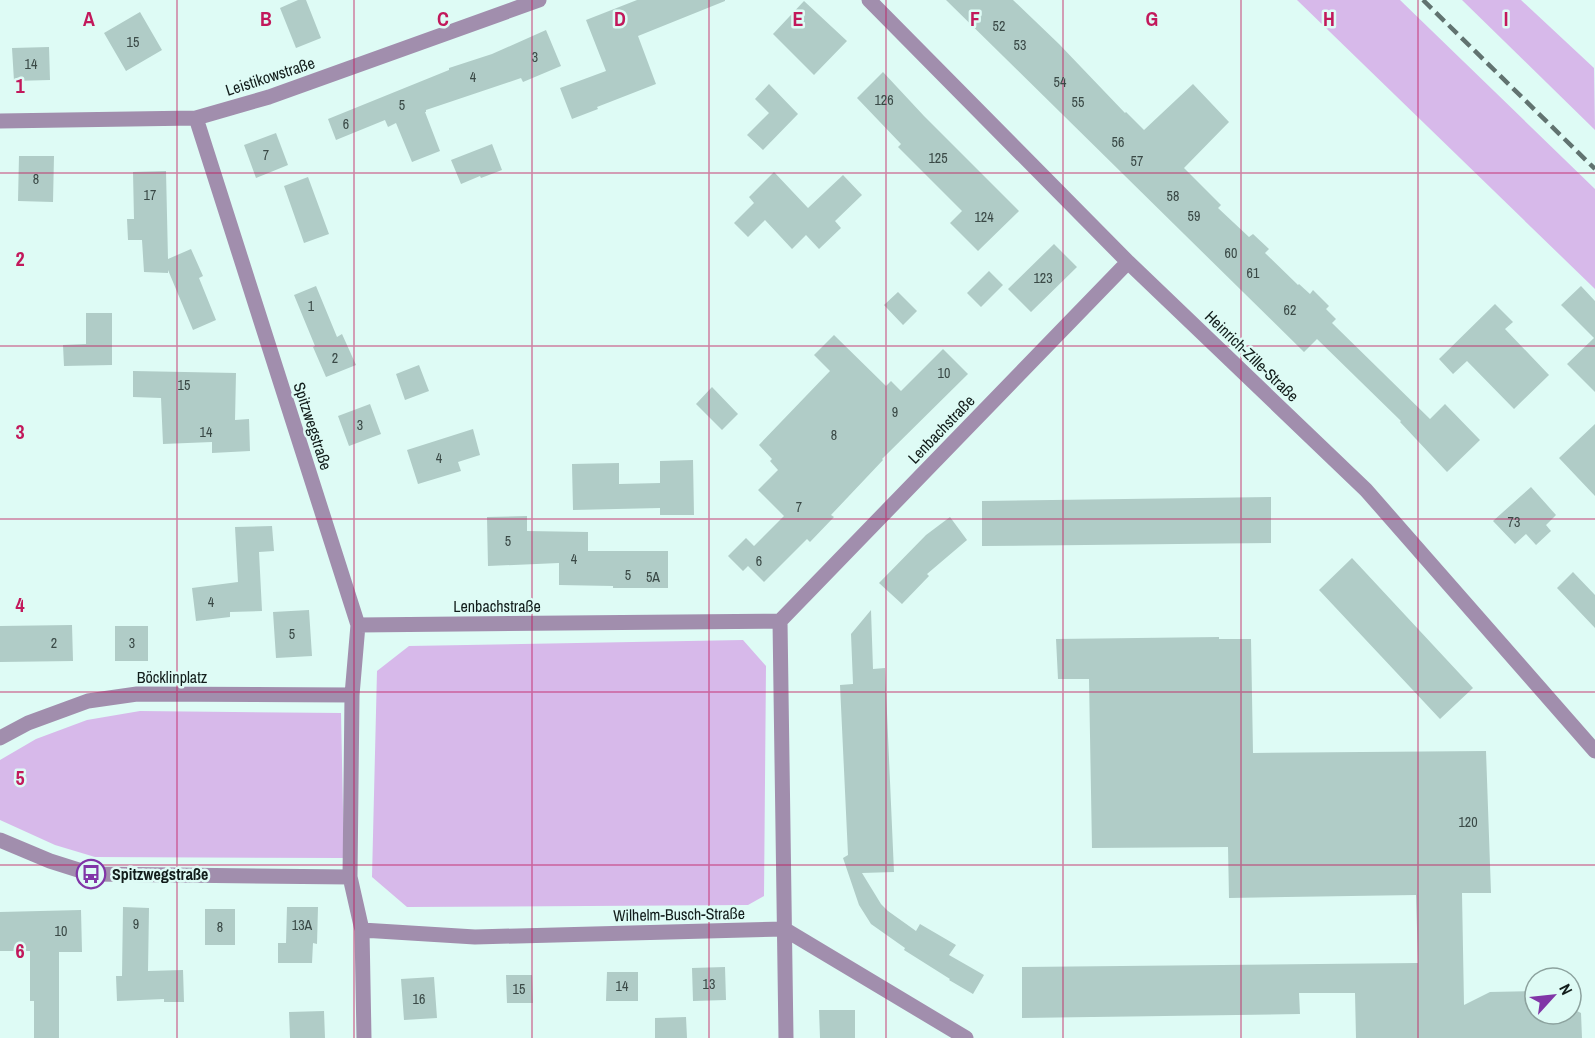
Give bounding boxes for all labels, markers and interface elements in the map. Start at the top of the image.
text: A [83,5,95,32]
text: B [260,5,272,32]
text: C [437,5,449,32]
text: D [614,5,626,32]
text: E [793,5,804,32]
text: F [970,5,980,32]
text: G [1146,5,1158,32]
text: H [1323,5,1335,32]
text: I [1504,5,1508,32]
house number: 52 [993,17,1005,35]
house number: 15 [127,33,139,51]
house number: 53 [1014,36,1026,54]
house number: 3 [532,48,538,66]
street label: Leistikowstraße [223,51,317,101]
house number: 14 [25,55,38,73]
house number: 4 [470,68,477,86]
text: 1 [15,72,25,99]
house number: 54 [1054,73,1067,91]
house number: 126 [874,91,894,109]
house number: 55 [1072,93,1084,111]
house number: 5 [399,96,405,114]
house number: 6 [343,115,349,133]
house number: 56 [1112,133,1124,151]
house number: 7 [263,146,269,164]
house number: 125 [928,149,948,167]
house number: 57 [1131,152,1143,170]
house number: 8 [33,170,39,188]
house number: 17 [144,186,156,204]
house number: 58 [1167,187,1179,205]
house number: 59 [1188,207,1200,225]
house number: 124 [974,208,994,226]
house number: 60 [1225,244,1237,262]
text: 2 [15,245,25,272]
house number: 61 [1247,264,1260,282]
house number: 123 [1033,269,1053,287]
house number: 1 [308,297,315,315]
house number: 62 [1284,301,1296,319]
street label: Heinrich-Zille-Straße [1200,306,1304,406]
house number: 2 [332,349,338,367]
house number: 10 [938,364,950,382]
house number: 15 [178,376,190,394]
street label: Spitzwegstraße [288,379,338,473]
street label: Lenbachstraße [903,390,979,468]
house number: 9 [892,403,898,421]
house number: 3 [357,416,363,434]
text: 3 [15,418,25,445]
house number: 14 [200,423,213,441]
house number: 8 [831,426,837,444]
house number: 4 [436,449,443,467]
house number: 7 [796,498,802,516]
house number: 73 [1508,513,1520,531]
house number: 5 [505,532,511,550]
house number: 4 [571,550,578,568]
house number: 6 [756,552,762,570]
house number: 5 [625,566,631,584]
house number: 5A [646,568,660,586]
text: 4 [15,591,25,618]
house number: 4 [208,593,215,611]
street label: Lenbachstraße [453,595,541,617]
house number: 5 [289,625,295,643]
house number: 2 [51,634,57,652]
house number: 3 [129,634,135,652]
street label: Böcklinplatz [137,666,208,688]
text: 5 [15,764,25,791]
house number: 120 [1458,813,1478,831]
bus stop icon: Spitzwegstraße [75,858,107,890]
place label: Spitzwegstraße [112,863,208,885]
street label: Wilhelm-Busch-Straße [613,902,745,926]
house number: 9 [133,915,139,933]
house number: 13A [292,916,313,934]
house number: 8 [217,918,223,936]
house number: 10 [55,922,67,940]
text: 6 [15,937,25,964]
north arrow [1523,966,1583,1026]
house number: 13 [703,975,715,993]
house number: 14 [616,977,629,995]
house number: 15 [513,980,525,998]
text: N [1554,980,1578,998]
house number: 16 [413,990,425,1008]

